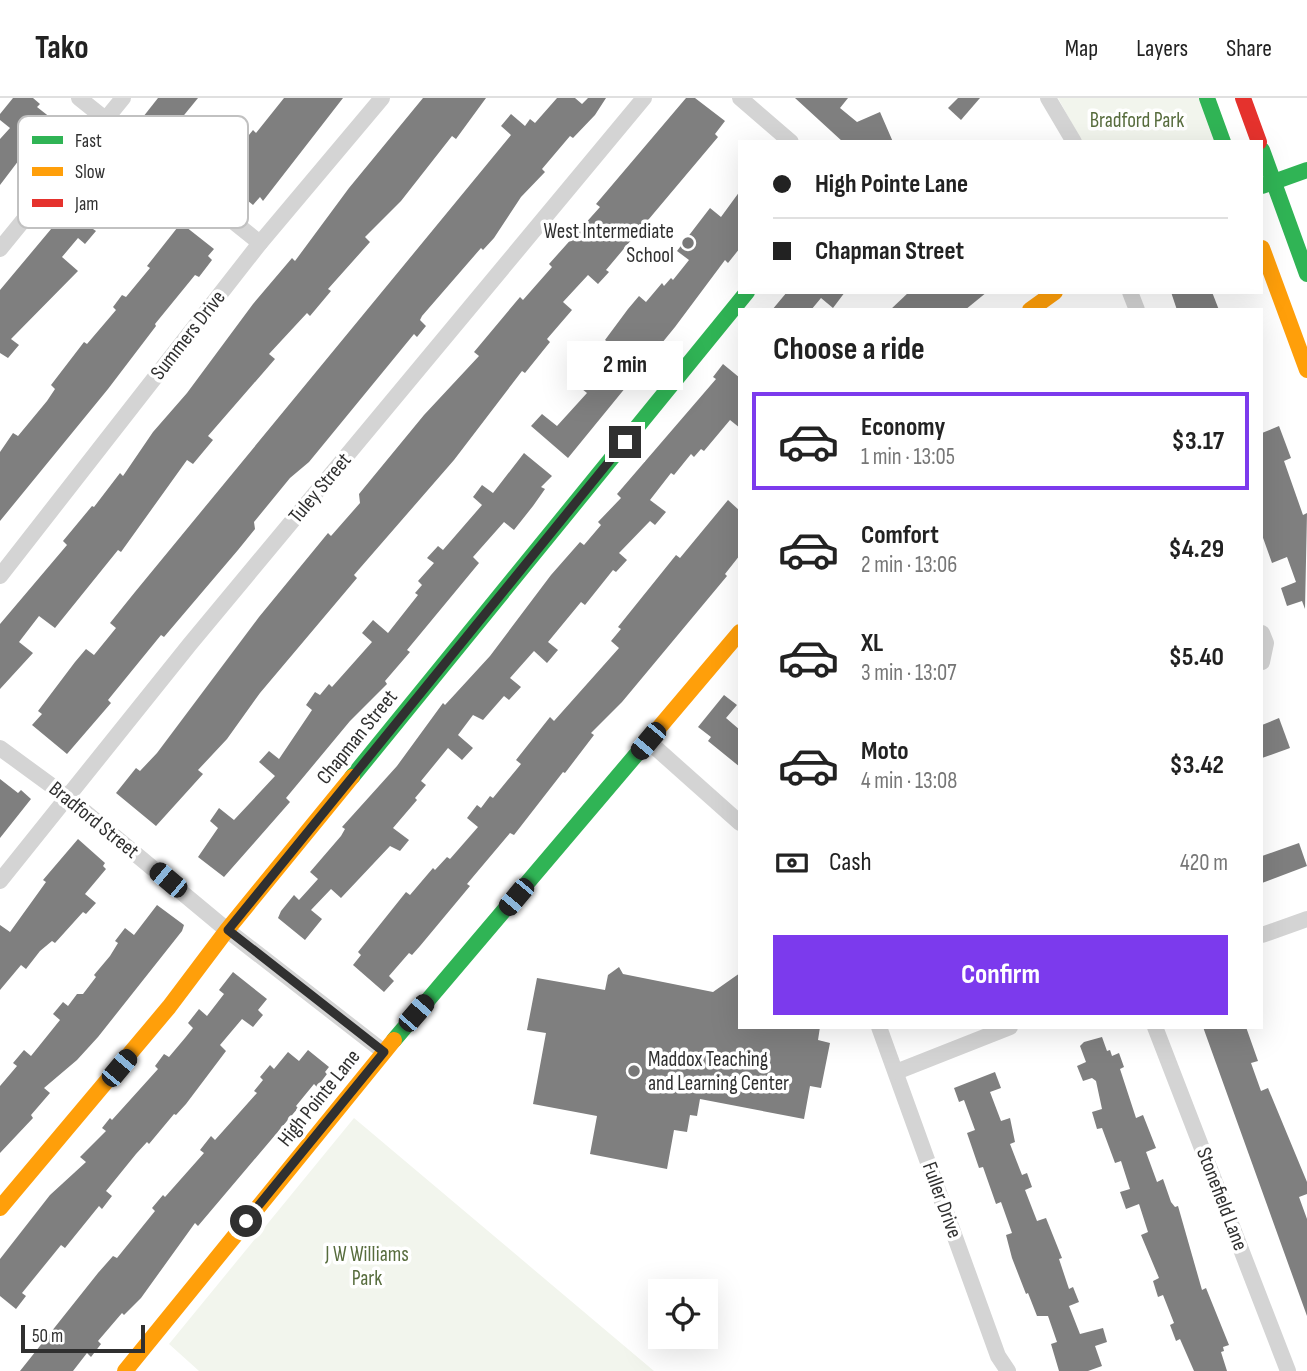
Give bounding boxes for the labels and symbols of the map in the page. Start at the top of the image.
park label: Bradford Park [1090,108,1184,133]
legend [18,116,248,228]
text: Fast [75,130,102,153]
text: Slow [75,161,105,184]
text: Jam [74,193,98,216]
place label: West Intermediate School [544,219,674,268]
marker: West Intermediate School [680,235,696,251]
street label: Summers Drive [145,285,231,385]
callout: 2 min [567,341,683,390]
route end [609,426,641,458]
street label: Tuley Street [284,448,356,528]
street label: Chapman Street [311,685,403,789]
car [627,718,670,764]
street label: Bradford Street [44,776,144,864]
car [146,858,191,902]
car [495,874,538,920]
car [395,990,438,1036]
car [98,1045,141,1091]
street label: High Pointe Lane [272,1045,366,1151]
place label: Maddox Teaching and Learning Center [648,1047,789,1096]
marker: Maddox Teaching and Learning Center [626,1063,642,1079]
street label: Stonefield Lane [1191,1144,1253,1254]
street label: Fuller Drive [917,1159,967,1241]
route start [230,1205,262,1237]
park label: J W Williams Park [324,1242,409,1291]
scale bar [21,1322,145,1354]

